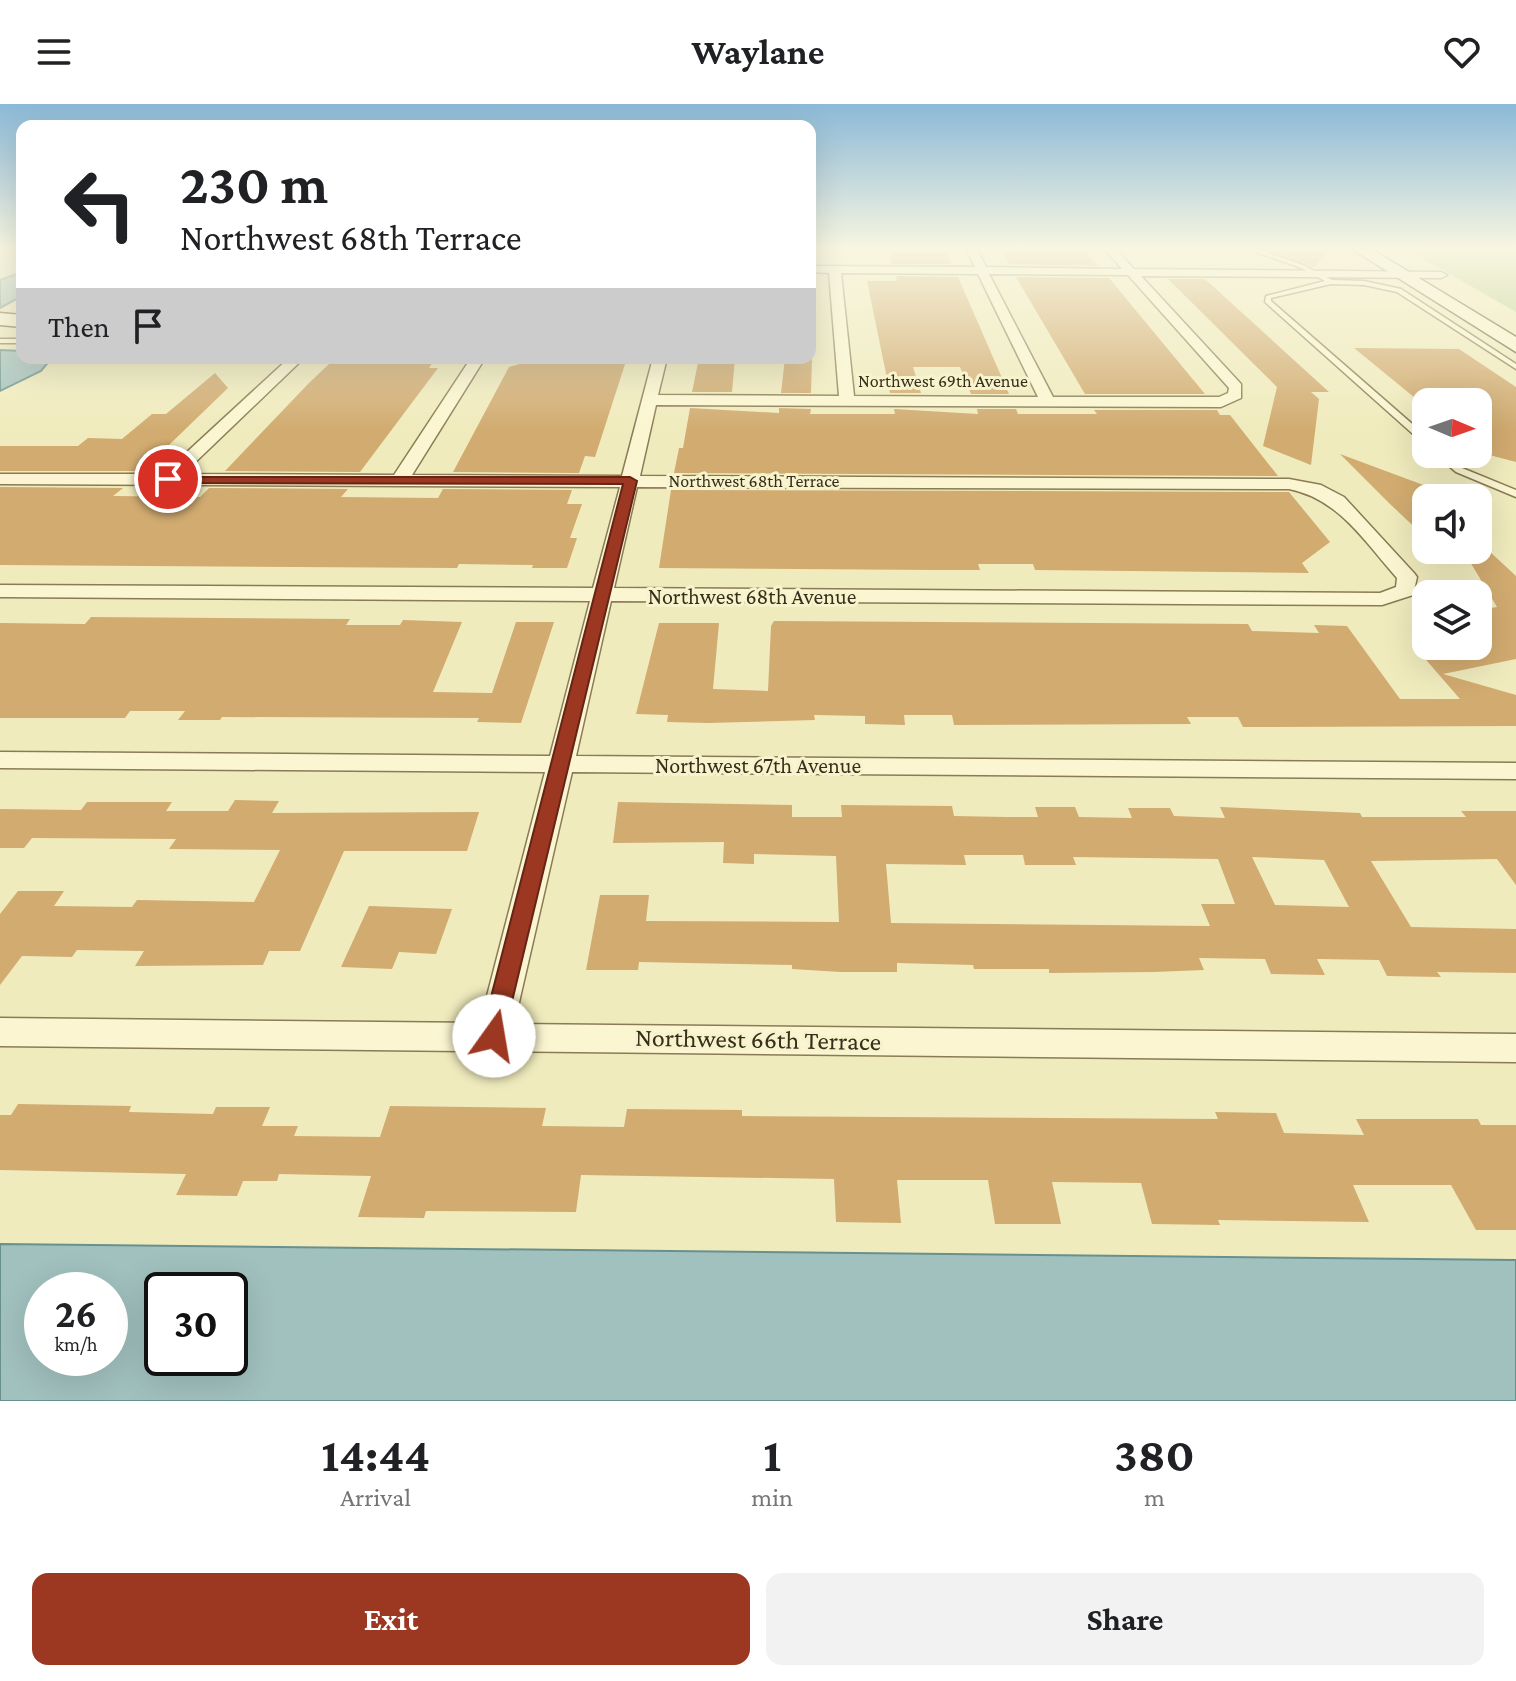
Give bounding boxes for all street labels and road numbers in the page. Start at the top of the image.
street label: Northwest 69th Avenue [858,371,1028,391]
street label: Northwest 68th Terrace [669,471,840,491]
street label: Northwest 68th Avenue [648,584,856,609]
street label: Northwest 67th Avenue [655,753,861,778]
street label: Northwest 66th Terrace [635,1023,881,1056]

